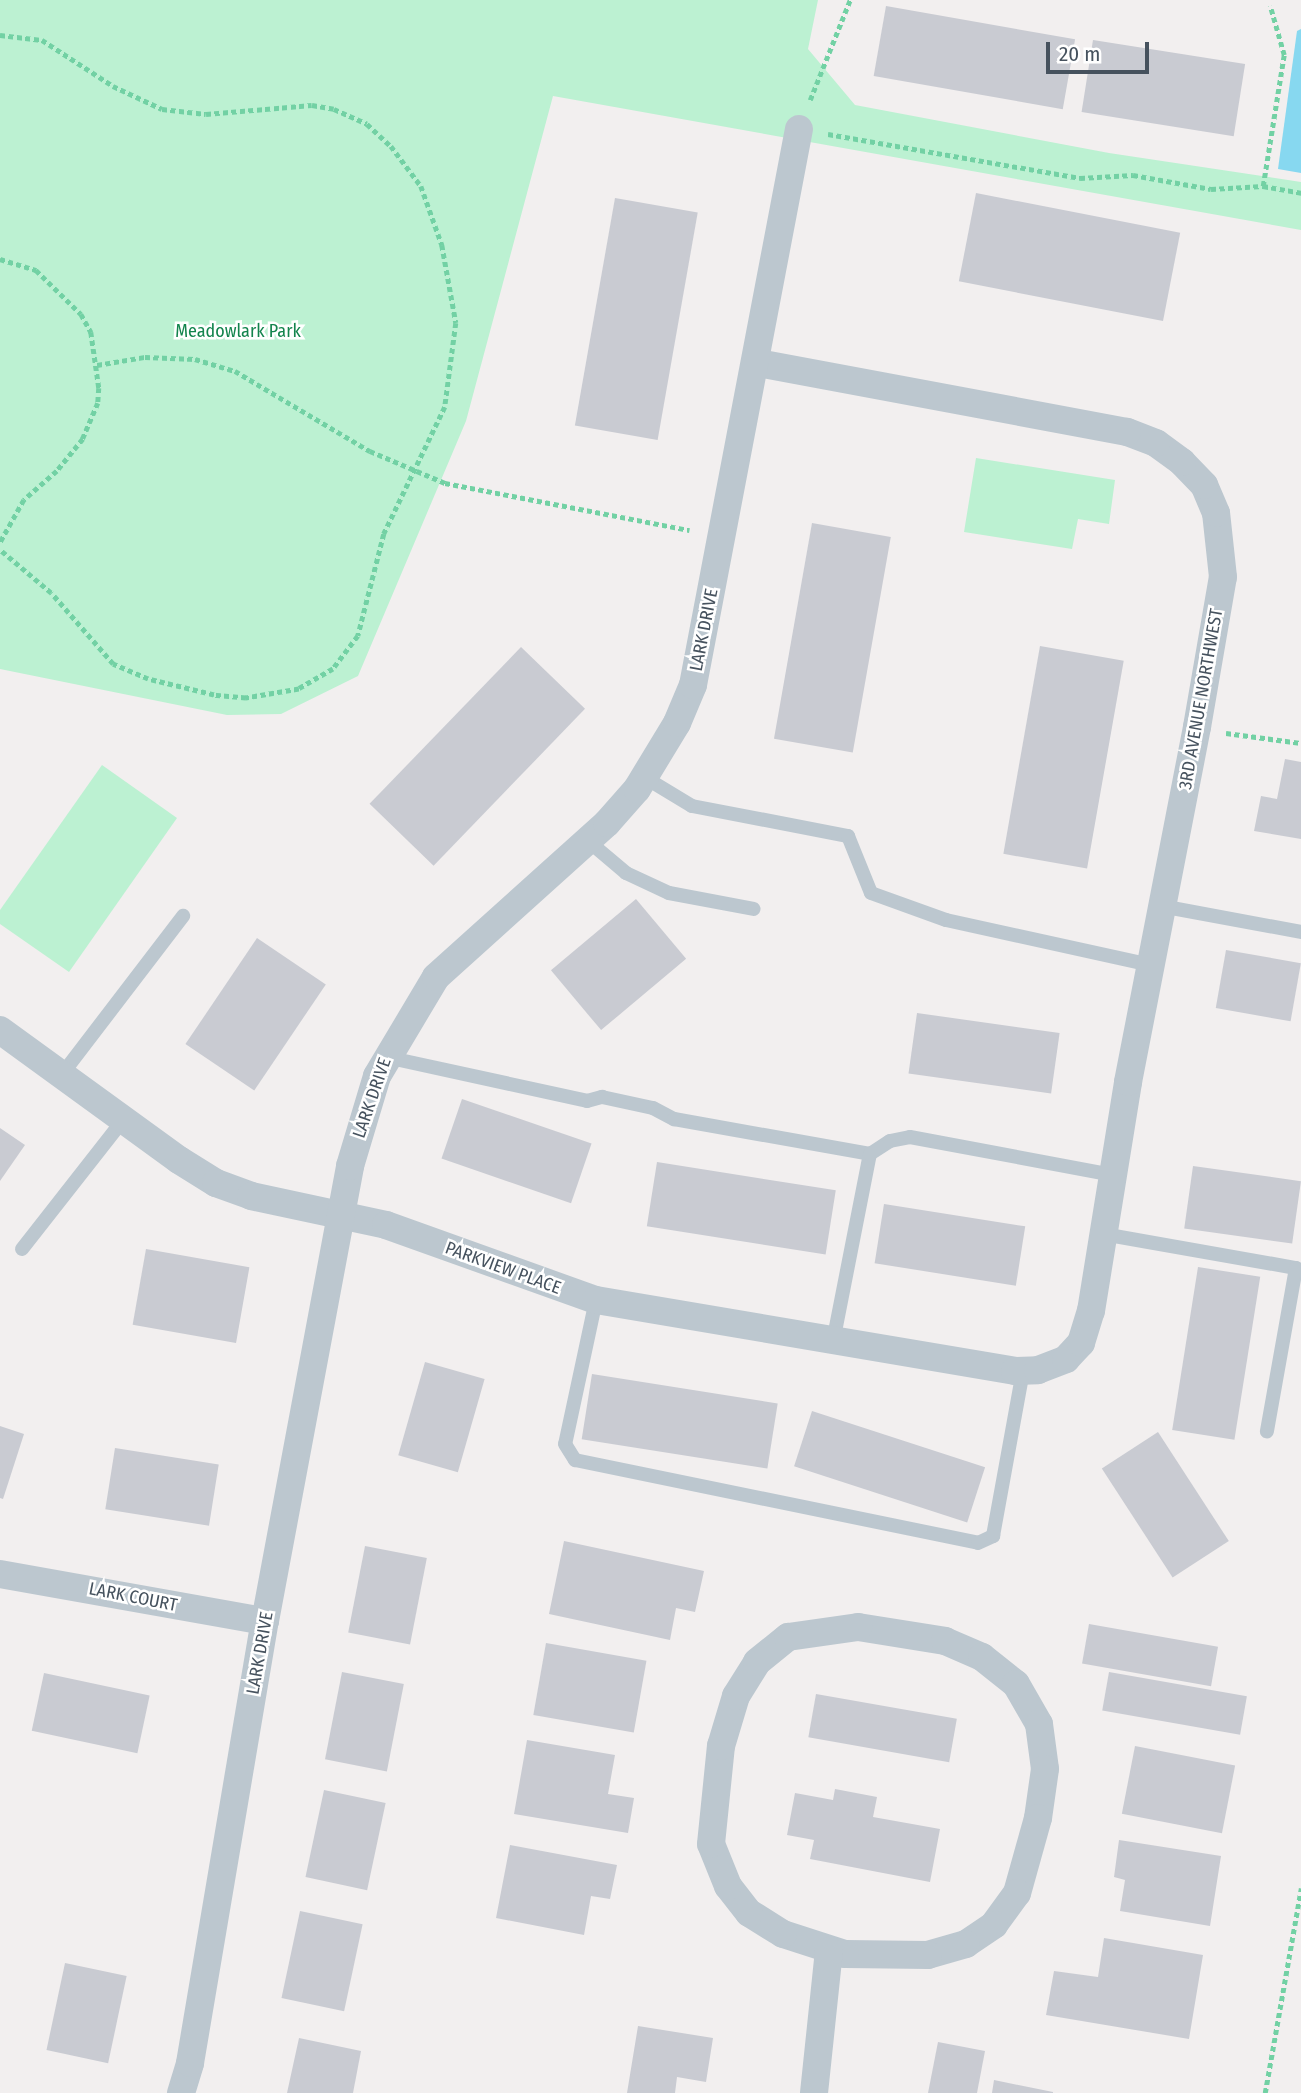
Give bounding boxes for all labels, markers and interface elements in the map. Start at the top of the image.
scale bar [1049,28,1152,72]
text: 20 m [1059,41,1100,67]
park label: Meadowlark Park [175,320,301,342]
street label: LARK DRIVE [685,587,723,673]
street label: 3RD AVENUE NORTHWEST [1174,607,1228,791]
street label: LARK DRIVE [348,1055,396,1141]
street label: PARKVIEW PLACE [442,1237,564,1299]
street label: LARK COURT [87,1578,179,1616]
street label: LARK DRIVE [242,1610,278,1696]

